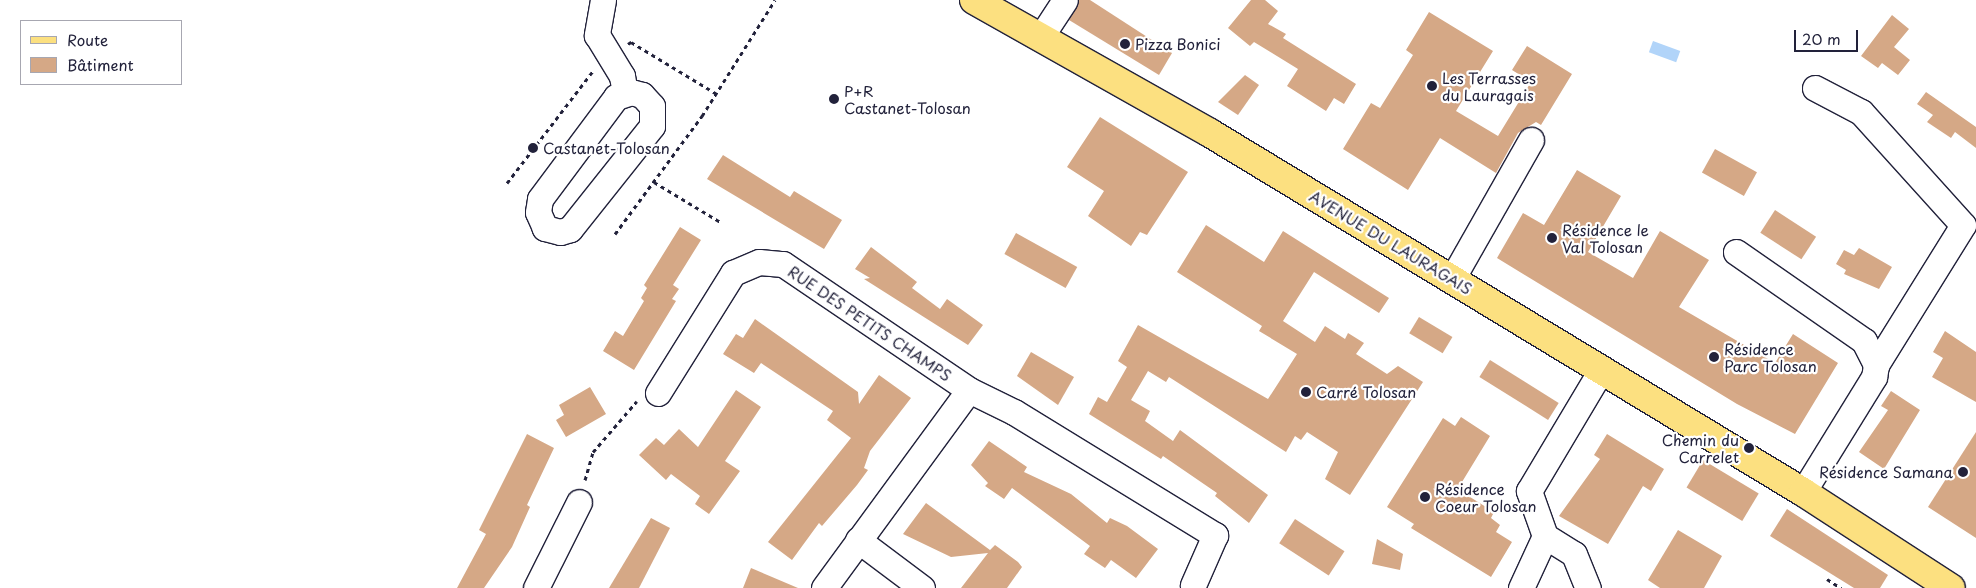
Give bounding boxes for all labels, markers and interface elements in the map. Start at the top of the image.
legend [20,20,182,85]
scale bar [1796,20,1860,52]
text: 20 m [1802,27,1841,50]
text: Route [67,28,108,51]
place label: Pizza Bonici [1135,35,1221,53]
marker: Pizza Bonici [1119,38,1131,50]
text: Bâtiment [67,53,134,76]
place label: Les Terrasses du Lauragais [1442,68,1537,103]
marker: Les Terrasses du Lauragais [1426,80,1438,92]
place label: P+R Castanet-Tolosan [844,81,971,116]
marker: P+R Castanet-Tolosan [828,93,840,105]
place label: Castanet-Tolosan [543,139,670,157]
marker: Castanet-Tolosan [527,142,539,154]
street label: AVENUE DU LAURAGAIS [1307,187,1475,297]
place label: Résidence le Val Tolosan [1562,220,1649,255]
marker: Résidence le Val Tolosan [1546,232,1558,244]
street label: RUE DES PETITS CHAMPS [783,260,957,386]
place label: Résidence Parc Tolosan [1724,339,1815,374]
marker: Résidence Parc Tolosan [1708,351,1720,363]
place label: Carré Tolosan [1316,383,1416,401]
marker: Carré Tolosan [1300,386,1312,398]
place label: Chemin du Carrelet [1662,430,1739,465]
marker: Chemin du Carrelet [1743,442,1755,454]
place label: Résidence Samana [1818,463,1953,481]
marker: Résidence Samana [1957,466,1969,478]
place label: Résidence Coeur Tolosan [1435,479,1536,514]
marker: Résidence Coeur Tolosan [1419,491,1431,503]

